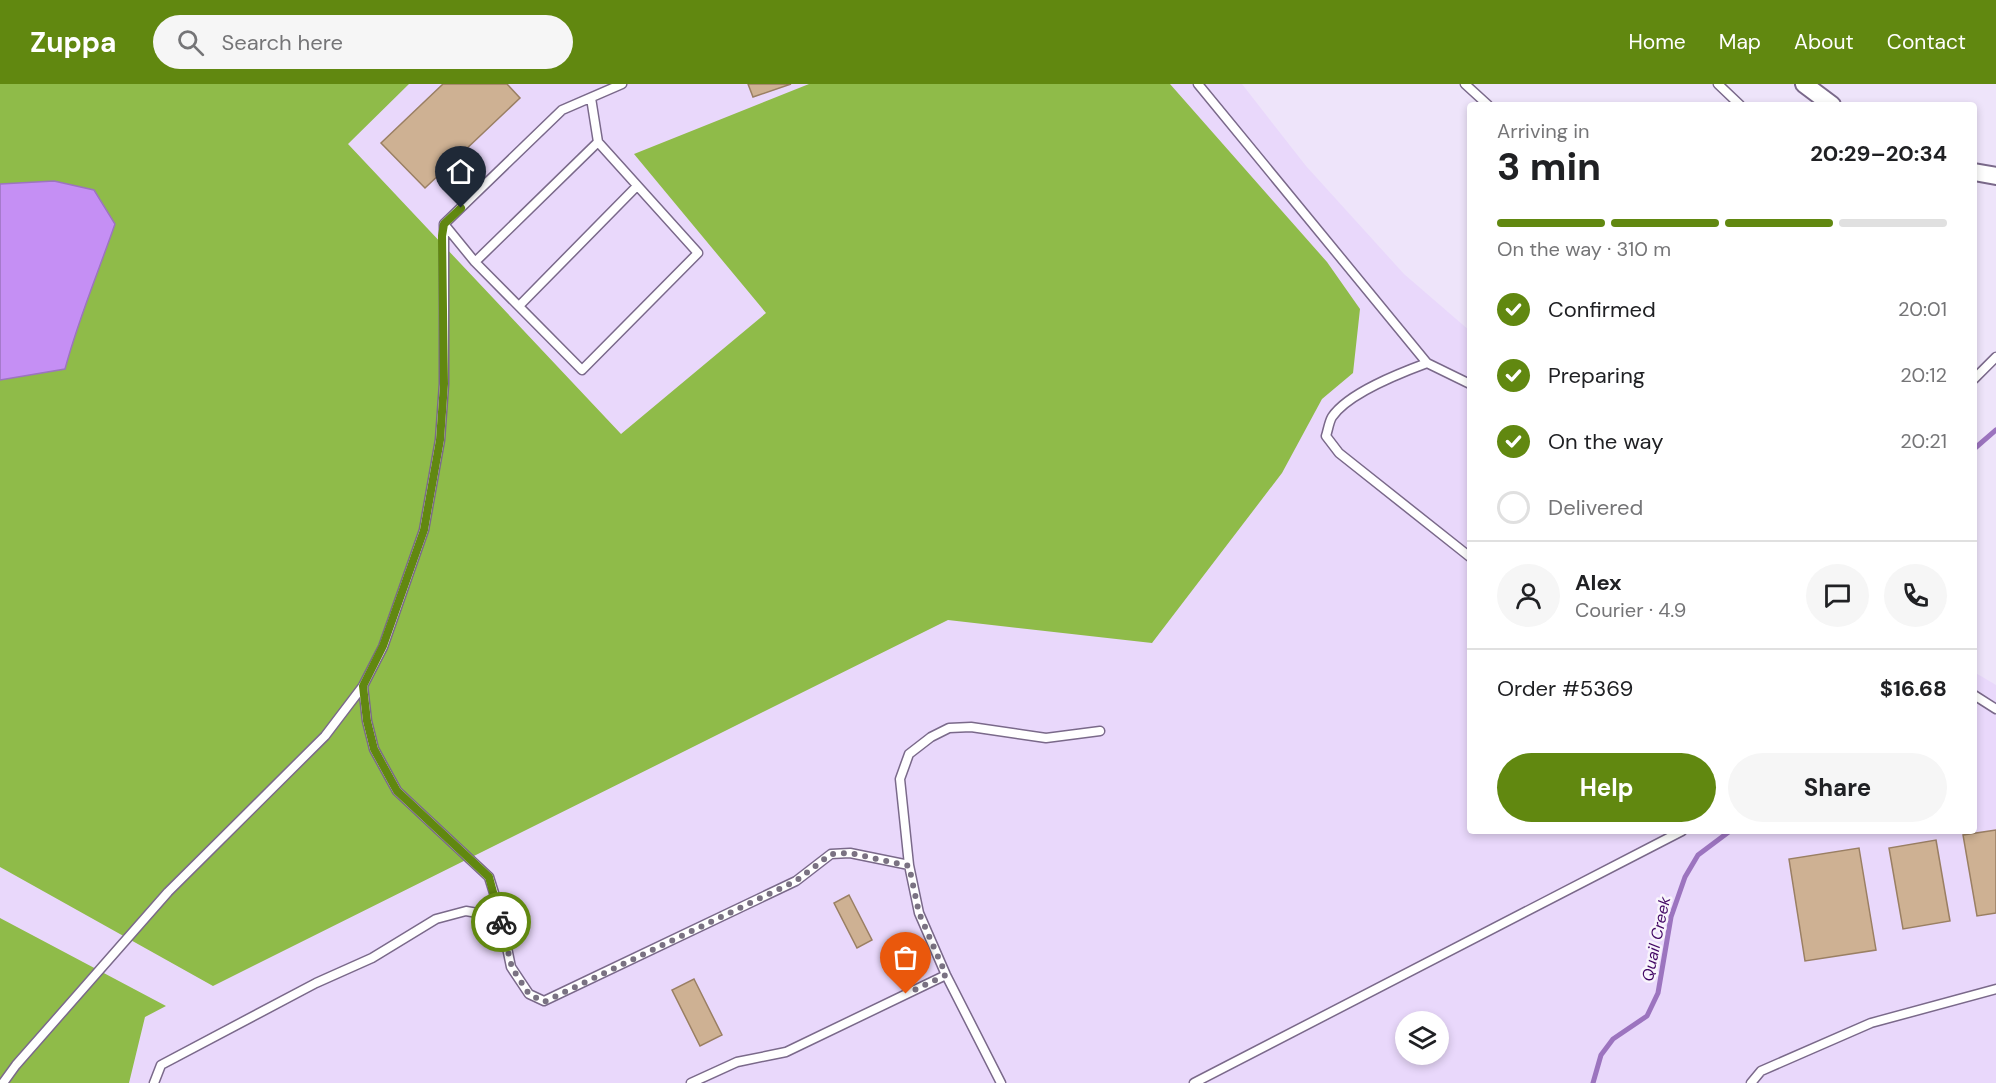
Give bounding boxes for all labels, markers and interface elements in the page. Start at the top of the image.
search box [153,15,573,69]
text: Zuppa [30,24,117,61]
icon: search [174,26,207,59]
text: Search here [222,28,343,57]
text: Home [1628,28,1686,56]
text: Map [1719,28,1761,56]
text: About [1794,28,1854,56]
text: Contact [1887,28,1966,56]
text: Arriving in [1497,118,1589,144]
text: 20:29–20:34 [1810,139,1947,168]
text: 3 min [1497,141,1601,192]
pin [435,146,486,208]
icon: home [444,155,477,188]
text: On the way · 310 m [1497,236,1671,262]
icon: check [1497,293,1530,326]
text: Confirmed [1548,295,1656,324]
text: 20:01 [1898,296,1947,322]
icon: check [1497,359,1530,392]
text: Preparing [1548,361,1645,390]
text: 20:12 [1900,362,1947,388]
icon: check [1497,425,1530,458]
text: On the way [1548,427,1663,456]
text: 20:21 [1900,428,1947,454]
text: Delivered [1548,493,1643,522]
button: person [1497,564,1560,627]
button: chat [1806,564,1869,627]
button: phone [1884,564,1947,627]
text: Alex [1575,568,1622,597]
text: Courier · 4.9 [1575,597,1686,623]
text: Order #5369 [1497,674,1633,703]
text: $16.68 [1880,674,1947,703]
button: Help [1497,753,1716,822]
button: Share [1728,753,1947,822]
courier [471,892,531,952]
water label: Quail Creek [1637,894,1675,983]
icon: bike [485,906,518,939]
pin [880,932,931,994]
icon: bag [889,941,922,974]
map controls [1395,1011,1449,1065]
button: layers [1395,1011,1449,1065]

